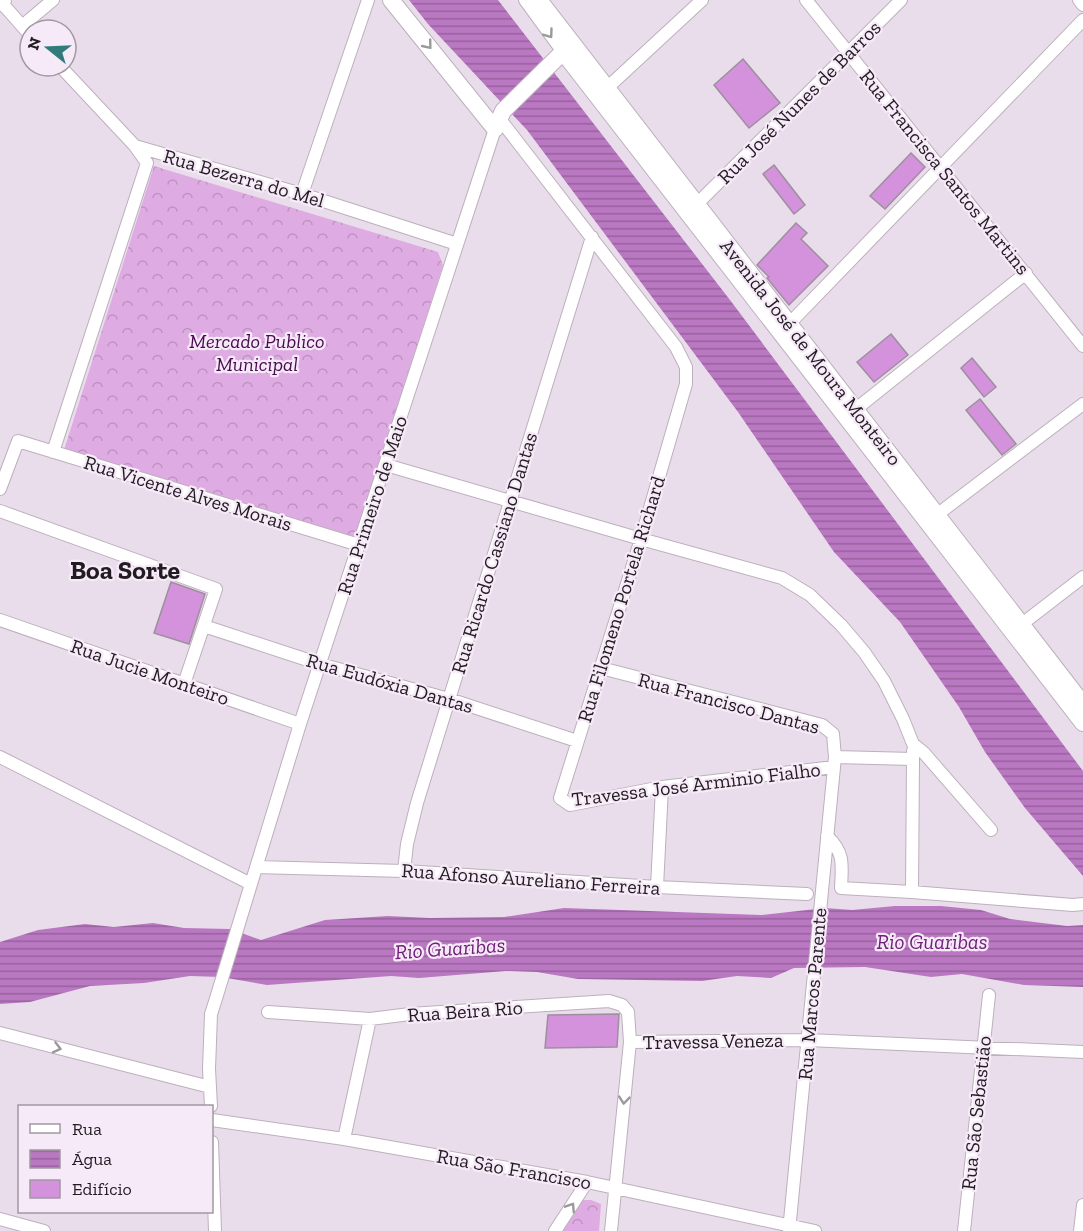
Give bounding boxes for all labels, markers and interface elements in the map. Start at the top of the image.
street label: Rua José Nunes de Barros [712,15,886,189]
north arrow [18,18,78,78]
one-way arrow [542,27,553,38]
text: N [23,35,45,52]
one-way arrow [420,39,431,50]
street label: Rua Francisca Santos Martins [855,65,1035,279]
street label: Rua Bezerra do Mel [161,144,327,212]
street label: Avenida José de Moura Monteiro [715,234,907,470]
park label: Mercado Publico Municipal [189,329,325,376]
street label: Rua Primeiro de Maio [332,413,412,597]
street label: Rua Ricardo Cassiano Dantas [446,429,542,677]
street label: Rua Vicente Alves Morais [81,450,295,536]
street label: Rua Filomeno Portela Richard [572,473,670,725]
district label: Boa Sorte [70,554,181,586]
street label: Rua Jucie Monteiro [68,634,232,710]
street label: Rua Eudóxia Dantas [304,648,476,718]
street label: Rua Francisco Dantas [636,667,822,739]
street label: Travessa José Arminio Fialho [570,757,822,811]
street label: Rua Afonso Aureliano Ferreira [401,858,662,900]
street label: Rua Marcos Parente [792,907,832,1081]
water label: Rio Guaribas [877,929,987,954]
water label: Rio Guaribas [394,932,506,964]
street label: Rua Beira Rio [406,995,524,1027]
street label: Travessa Veneza [642,1028,784,1054]
street label: Rua São Sebastião [956,1035,996,1191]
one-way arrow [52,1040,62,1053]
one-way arrow [618,1095,631,1104]
legend [18,1105,213,1213]
text: Rua [72,1118,102,1140]
street label: Rua São Francisco [435,1144,593,1194]
text: Água [72,1148,112,1170]
text: Edifício [72,1178,132,1200]
one-way arrow [564,1202,575,1213]

